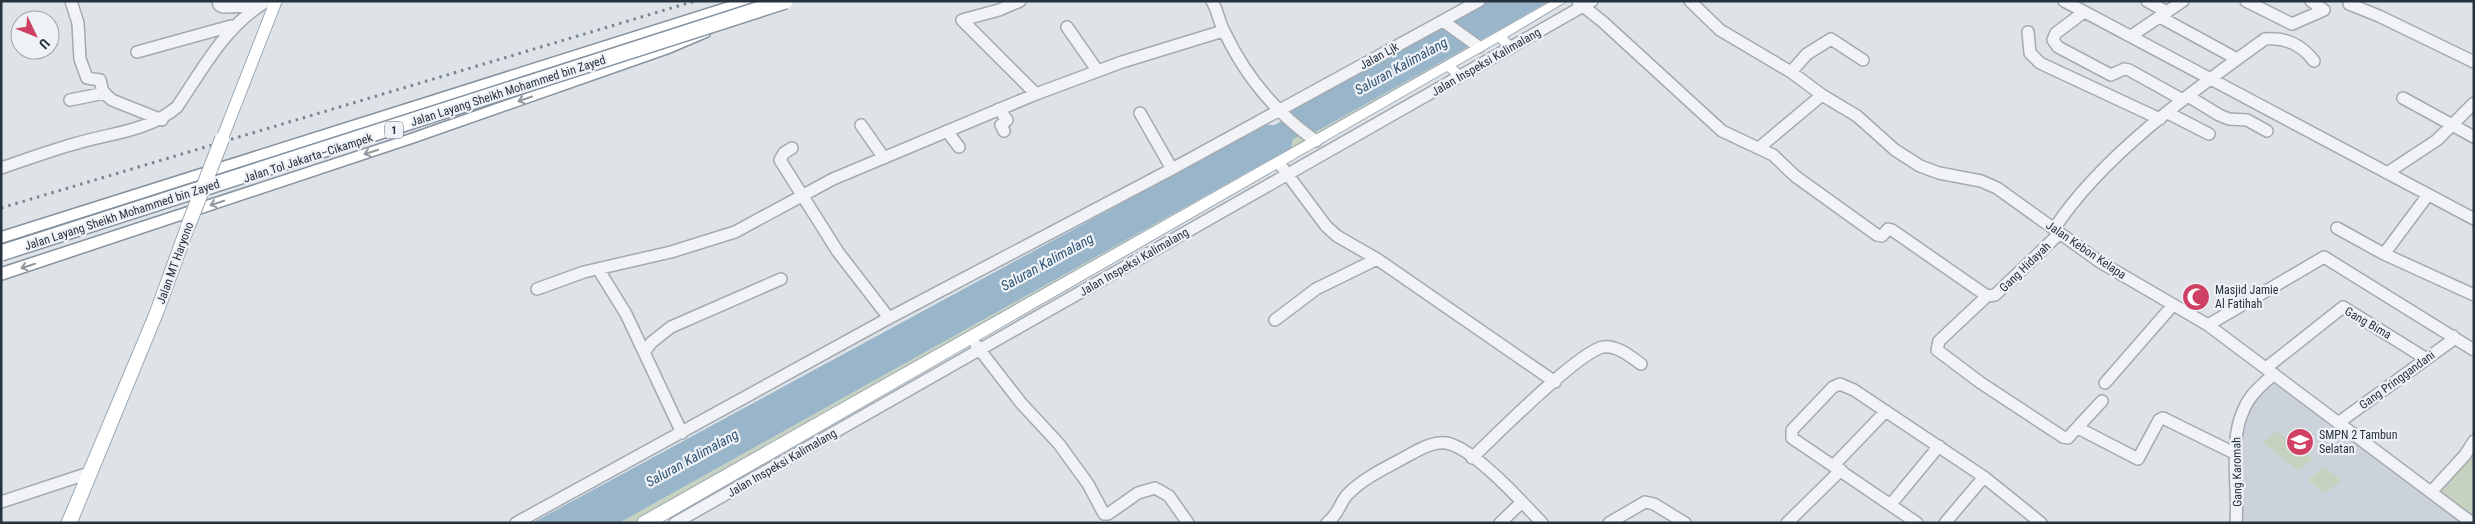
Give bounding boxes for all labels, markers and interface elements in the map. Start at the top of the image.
north arrow [10,10,60,60]
street label: Jalan Inspeksi Kalimalang [1429,25,1543,99]
water label: Saluran Kalimalang [1352,34,1450,98]
text: U [36,35,53,52]
street label: Jalan Ljk [1357,39,1401,72]
street label: Jalan Layang Sheikh Mohammed bin Zayed [409,53,607,129]
one-way arrow [517,95,533,104]
road number: 1 [385,122,403,138]
street label: Jalan Tol Jakarta–Cikampek [242,130,375,186]
one-way arrow [363,147,379,157]
street label: Jalan Layang Sheikh Mohammed bin Zayed [23,177,221,253]
one-way arrow [210,199,225,208]
street label: Jalan Kebon Kelapa [2043,218,2129,282]
street label: Jalan MT Haryono [154,220,196,306]
street label: Jalan Inspeksi Kalimalang [1077,225,1191,299]
water label: Saluran Kalimalang [998,230,1096,294]
street label: Gang Hidayah [1997,239,2054,295]
one-way arrow [20,261,36,271]
mosque icon: Masjid Jamie Al Fatihah [2181,282,2211,312]
place label: Masjid Jamie Al Fatihah [2215,283,2279,311]
street label: Gang Bima [2342,304,2394,342]
street label: Gang Pringgandani [2357,348,2437,412]
water label: Saluran Kalimalang [643,426,741,490]
street label: Jalan Inspeksi Kalimalang [725,426,839,500]
school or university icon: SMPN 2 Tambun Selatan [2285,427,2315,457]
place label: SMPN 2 Tambun Selatan [2319,428,2398,456]
street label: Gang Karomah [2229,437,2245,507]

